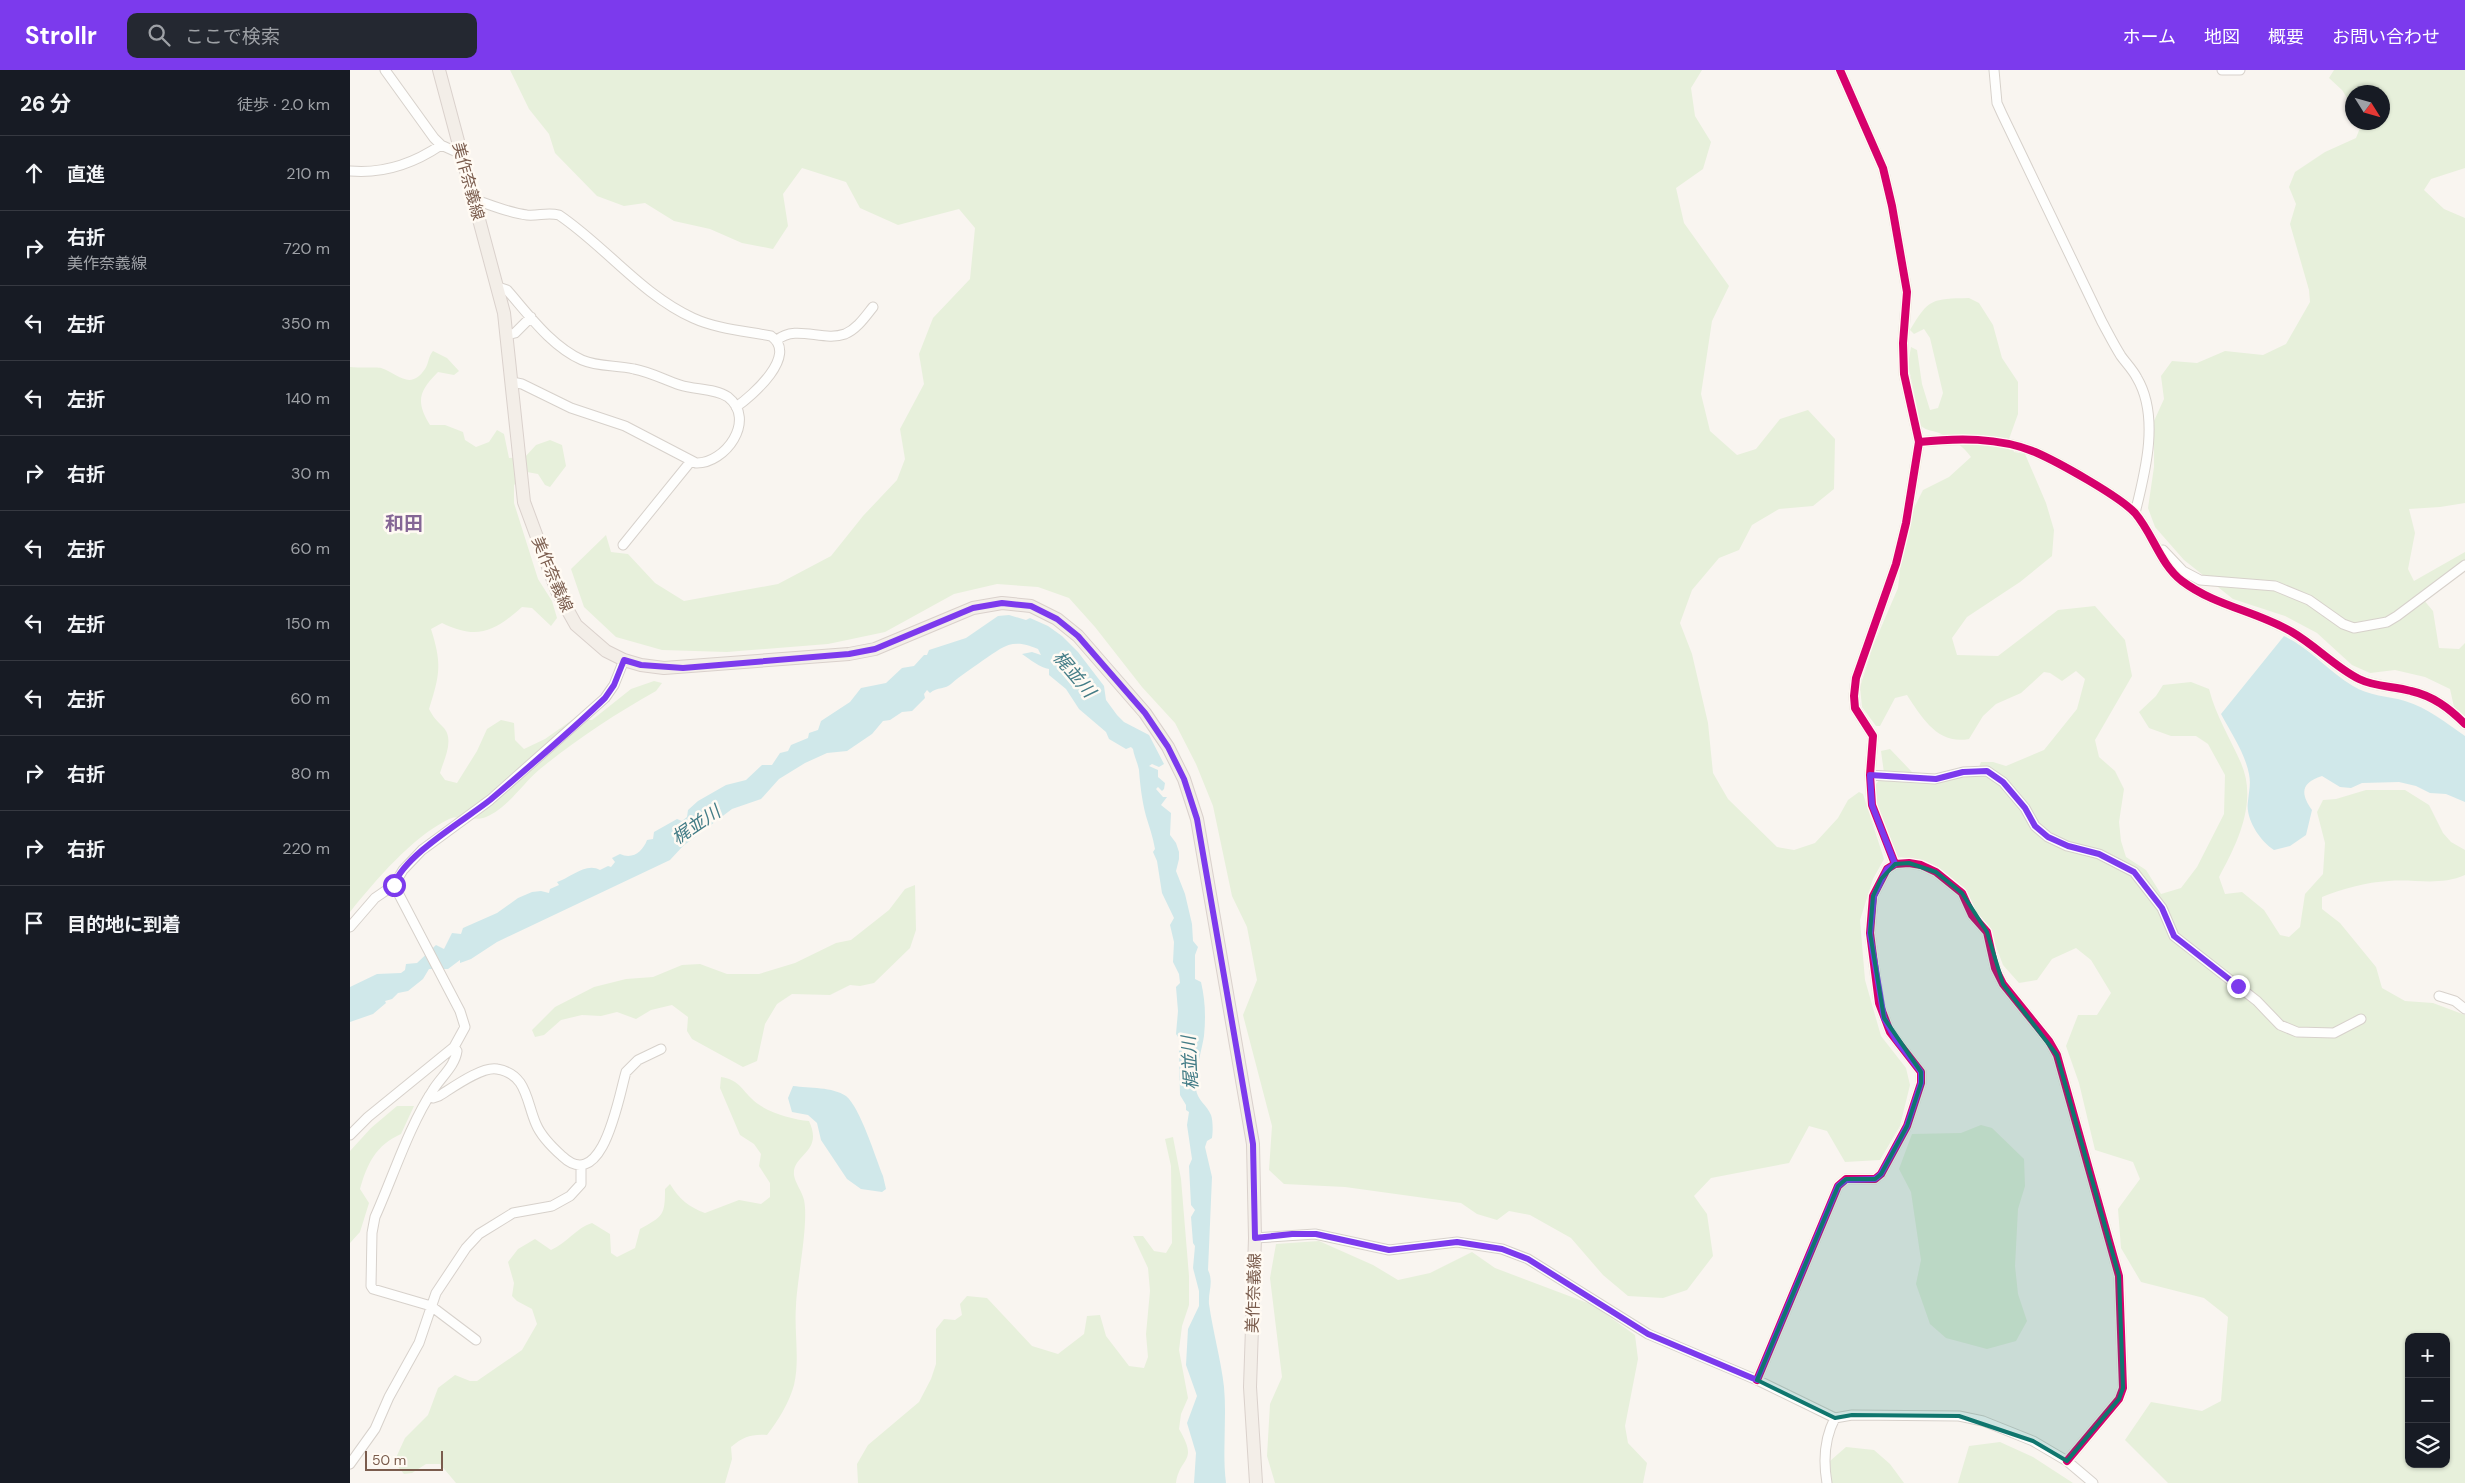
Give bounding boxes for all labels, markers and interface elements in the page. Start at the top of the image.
search box [127,13,477,58]
text: Strollr [25,20,97,51]
icon: search [145,21,173,49]
text: ここで検索 [185,24,280,49]
text: ホーム [2123,25,2176,49]
text: 地図 [2204,25,2240,49]
text: 概要 [2268,25,2304,49]
text: お問い合わせ [2332,25,2440,49]
north arrow [2345,85,2390,130]
text: 26 分 [20,90,71,118]
text: 徒歩 · 2.0 km [237,94,330,115]
street label: 美作奈義線 [448,140,489,222]
icon: ahead [20,159,48,187]
text: 直進 [67,162,105,187]
text: 210 m [286,163,330,184]
text: 右折 [67,225,105,250]
icon: right [20,234,48,262]
text: 720 m [283,238,330,259]
text: 美作奈義線 [67,253,147,274]
icon: left [20,309,48,337]
text: 左折 [67,312,105,337]
text: 350 m [281,313,330,334]
icon: left [20,384,48,412]
text: 左折 [67,387,105,412]
text: 140 m [286,388,330,409]
icon: right [20,459,48,487]
text: 右折 [67,462,105,487]
text: 30 m [291,463,330,484]
district label: 和田 [385,511,423,536]
street label: 美作奈義線 [527,533,578,615]
icon: left [20,534,48,562]
text: 左折 [67,537,105,562]
text: 60 m [290,538,330,559]
icon: left [20,609,48,637]
text: 左折 [67,612,105,637]
text: 150 m [286,613,330,634]
water label: 梶並川 [1047,646,1102,704]
icon: left [20,684,48,712]
text: 左折 [67,687,105,712]
text: 60 m [290,688,330,709]
icon: right [20,759,48,787]
text: 右折 [67,762,105,787]
text: 80 m [291,763,330,784]
water label: 梶並川 [667,799,727,850]
icon: right [20,834,48,862]
text: 右折 [67,837,105,862]
text: 220 m [282,838,330,859]
route start [383,874,406,897]
icon: arrive [20,909,48,937]
text: 目的地に到着 [67,912,181,937]
route end [2227,975,2250,998]
water label: 梶並川 [1176,1033,1203,1091]
street label: 美作奈義線 [1242,1253,1265,1333]
map controls [2405,1333,2450,1468]
button: + [2405,1333,2450,1378]
button: − [2405,1378,2450,1423]
button: layers [2405,1423,2450,1468]
scale bar [365,1448,442,1471]
text: 50 m [372,1451,406,1469]

